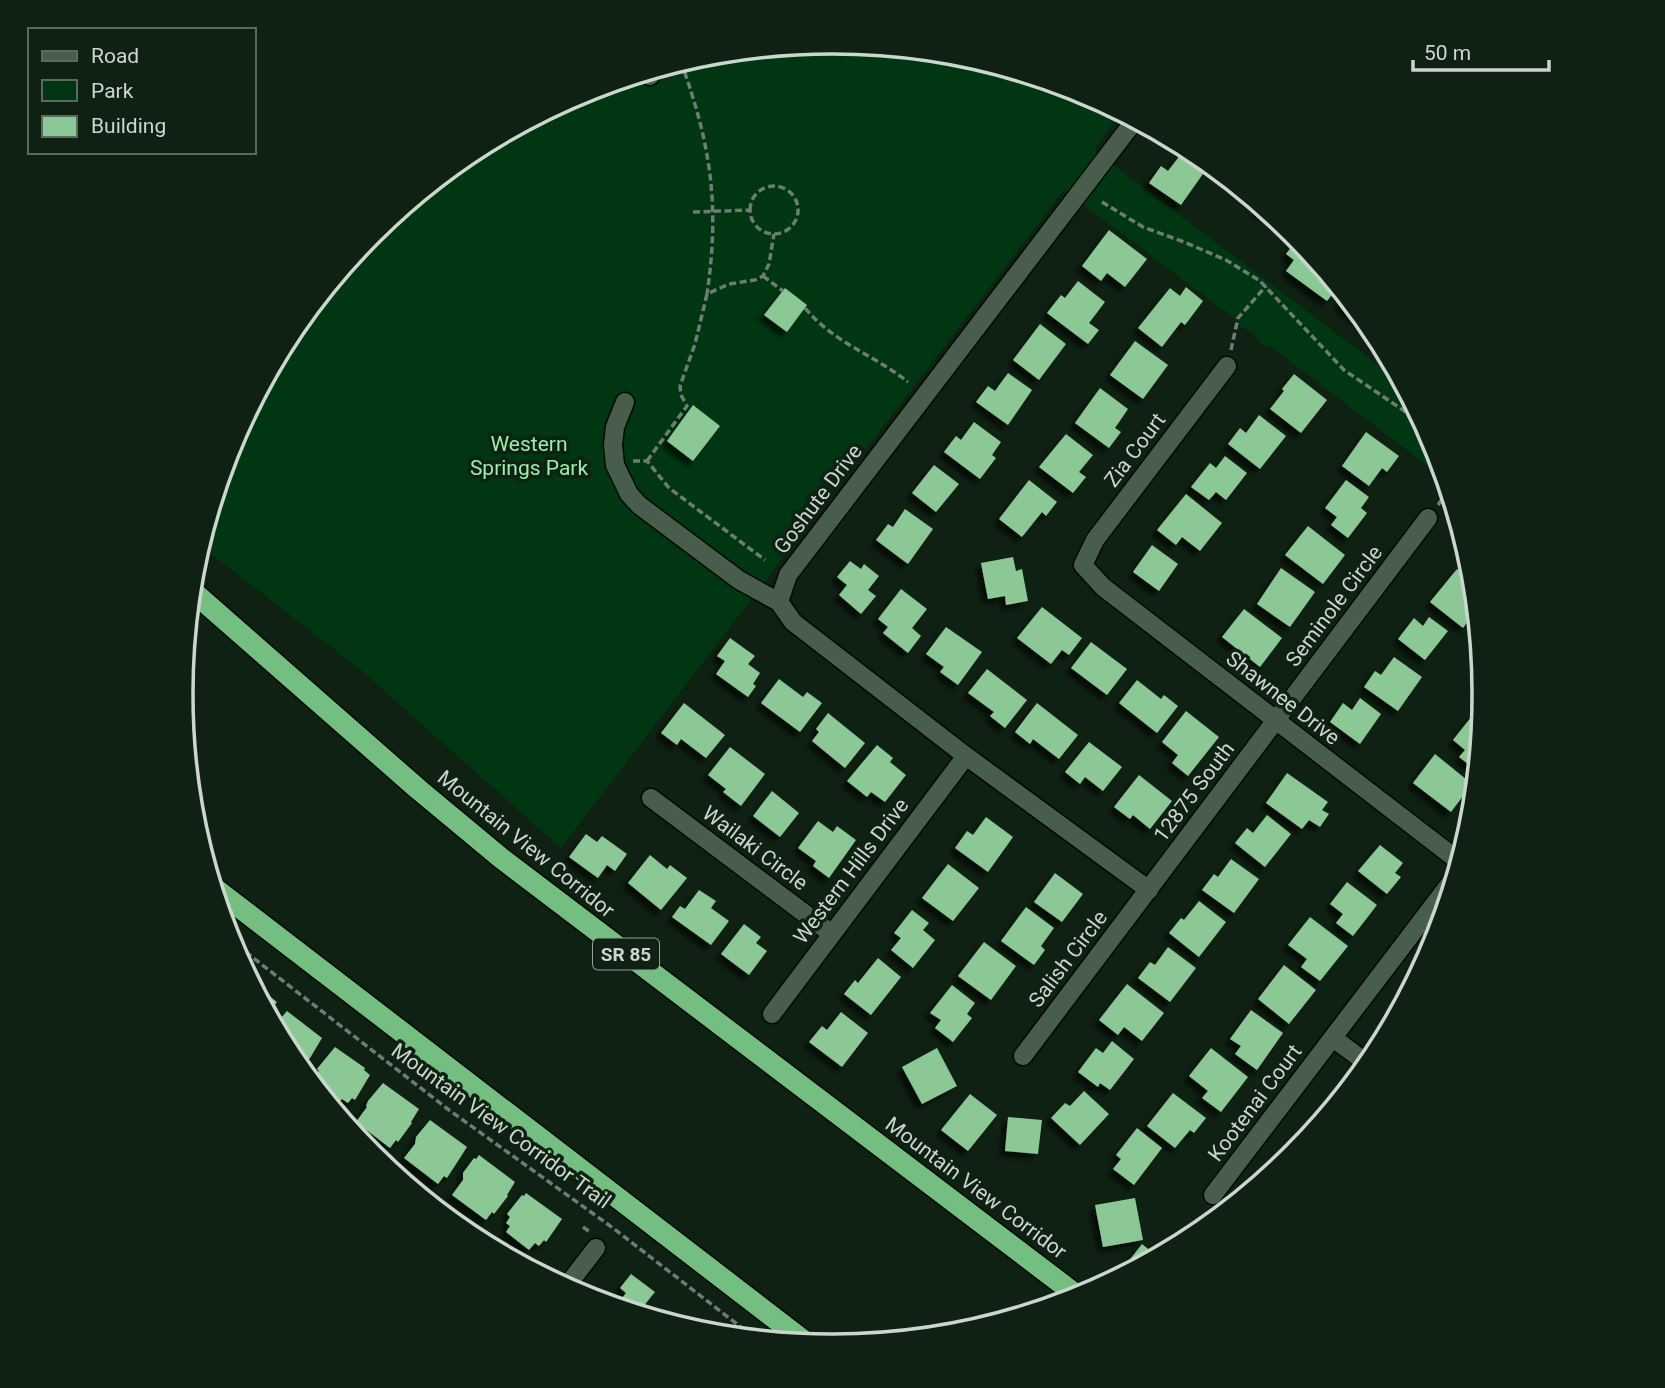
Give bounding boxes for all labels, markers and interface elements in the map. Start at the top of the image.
legend [28,28,256,154]
scale bar [1413,28,1550,72]
text: 50 m [1424,41,1471,65]
text: Road [91,44,139,68]
text: Park [91,79,134,103]
text: Building [91,114,166,138]
street label: Zia Court [1100,408,1171,492]
park label: Western Springs Park [470,432,588,480]
street label: Goshute Drive [769,440,867,558]
street label: Seminole Circle [1281,541,1387,671]
street label: Shawnee Drive [1221,646,1345,750]
street label: 12875 South [1149,737,1239,847]
street label: Mountain View Corridor [433,765,619,923]
street label: Western Hills Drive [789,794,913,948]
street label: Wailaki Circle [698,801,812,895]
street label: Salish Circle [1024,906,1112,1012]
road number: SR 85 [593,938,659,970]
street label: Mountain View Corridor Trail [387,1038,615,1214]
street label: Kootenai Court [1203,1040,1307,1166]
street label: Mountain View Corridor [881,1112,1071,1264]

